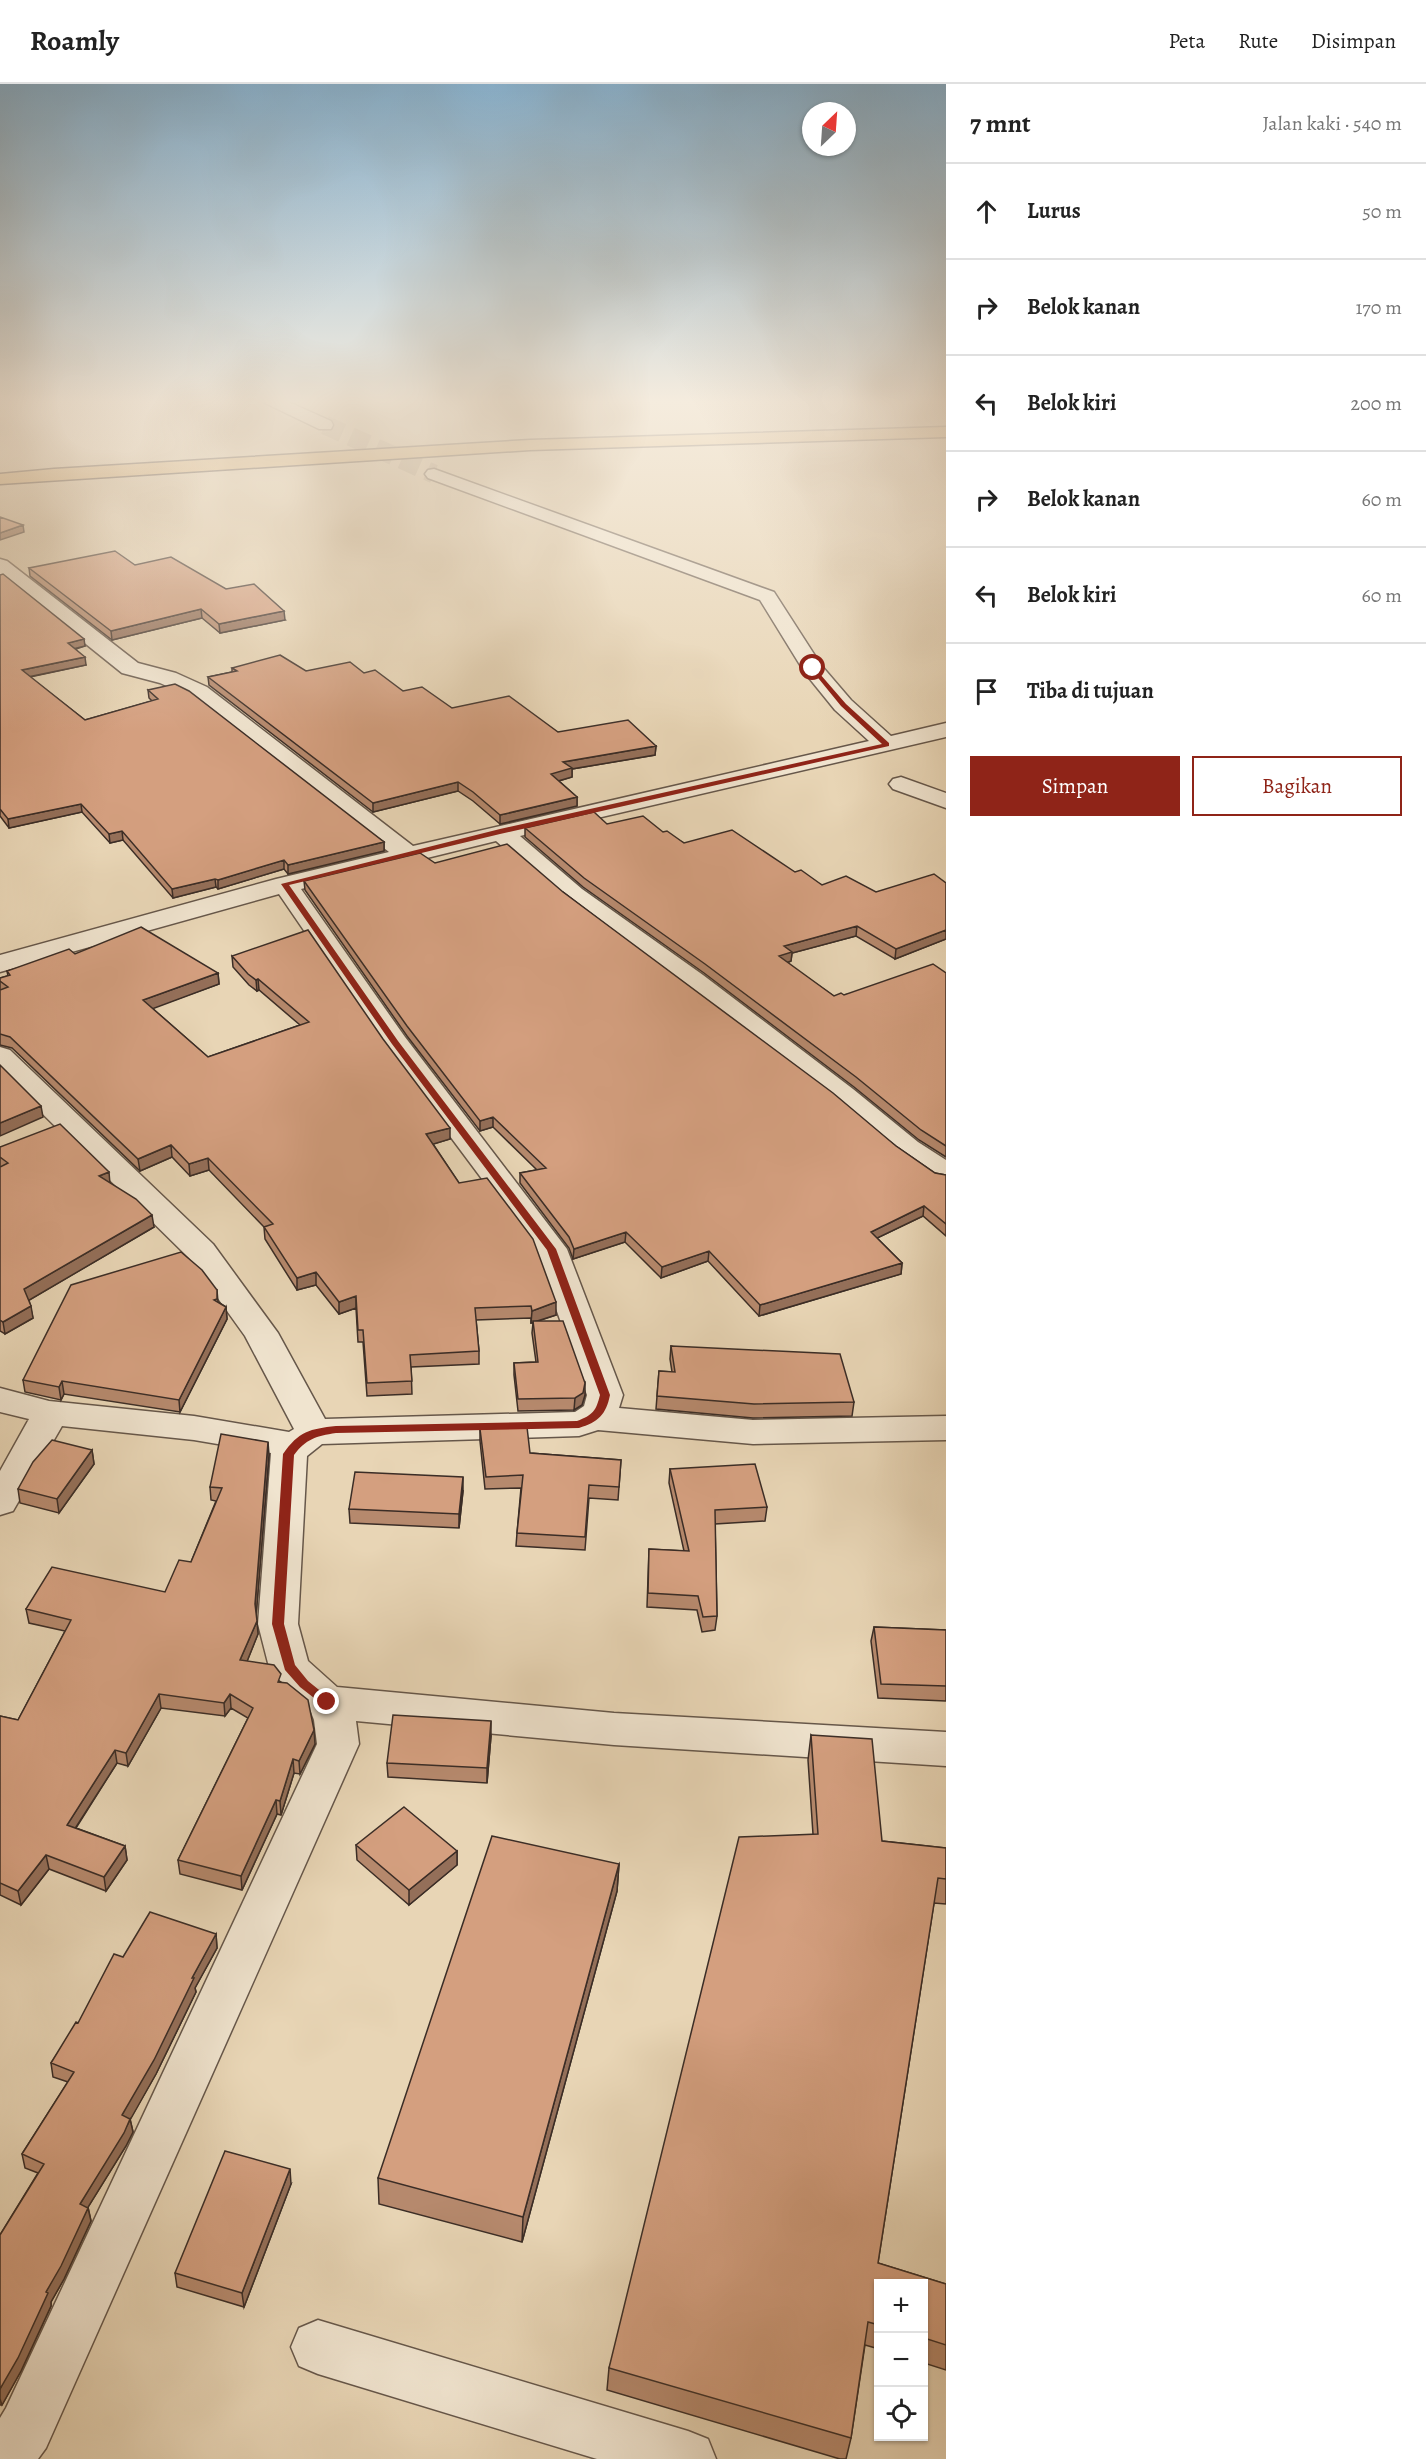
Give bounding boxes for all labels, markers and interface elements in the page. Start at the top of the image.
text: Roamly [30,22,119,60]
text: Peta [1168,27,1205,55]
text: Rute [1238,27,1278,55]
text: Disimpan [1311,27,1396,55]
north arrow [802,102,856,156]
text: 7 mnt [970,106,1031,141]
text: Jalan kaki · 540 m [1262,110,1402,137]
icon: ahead [970,195,1003,228]
text: Lurus [1027,196,1081,226]
text: 50 m [1362,198,1402,225]
icon: right [970,291,1003,324]
text: Belok kanan [1027,292,1140,322]
text: 170 m [1356,294,1402,321]
icon: left [970,387,1003,420]
text: Belok kiri [1027,388,1116,418]
text: 200 m [1351,390,1402,417]
icon: right [970,483,1003,516]
text: Belok kanan [1027,484,1140,514]
text: 60 m [1362,486,1402,513]
icon: left [970,579,1003,612]
text: Belok kiri [1027,580,1116,610]
text: 60 m [1362,582,1402,609]
route start [799,654,825,680]
icon: arrive [970,675,1003,708]
text: Tiba di tujuan [1027,676,1154,706]
button: Simpan [970,756,1180,816]
button: Bagikan [1192,756,1402,816]
route end [313,1688,339,1714]
map controls [874,2279,928,2441]
button: + [874,2279,928,2333]
button: − [874,2333,928,2387]
button: locate [874,2387,928,2441]

